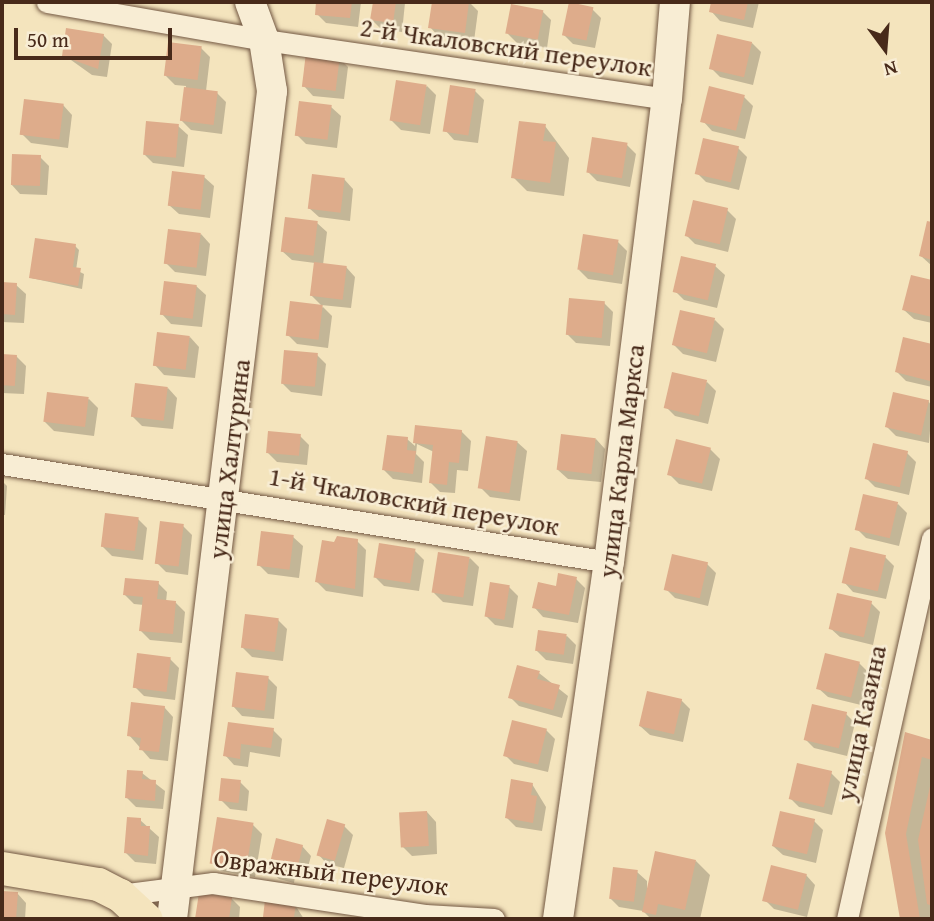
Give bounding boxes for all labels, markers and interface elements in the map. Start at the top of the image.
street label: 2-й Чкаловский переулок [358,11,654,83]
scale bar [18,14,175,58]
north arrow [850,14,920,84]
text: 50 m [27,24,69,55]
text: N [881,54,901,84]
street label: улица Карла Маркса [591,342,651,580]
street label: улица Халтурина [201,357,257,561]
street label: 1-й Чкаловский переулок [266,460,562,542]
street label: улица Казина [829,642,893,804]
street label: Овражный переулок [212,842,450,902]

